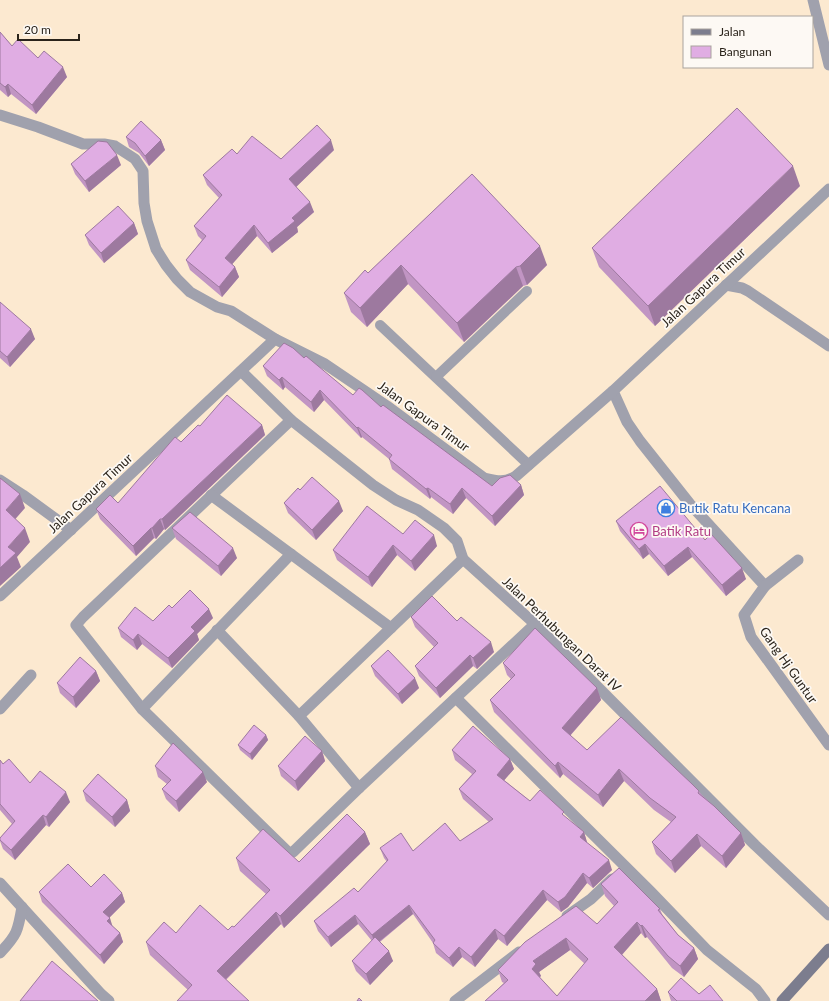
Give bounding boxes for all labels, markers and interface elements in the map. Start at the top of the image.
scale bar [18,16,79,42]
legend [683,16,813,68]
text: 20 m [24,22,51,37]
text: Jalan [719,24,745,39]
text: Bangunan [719,44,772,59]
street label: Jalan Gapura Timur [657,244,749,330]
street label: Jalan Gapura Timur [375,377,473,455]
street label: Jalan Gapura Timur [44,450,136,536]
shop icon: Butik Ratu Kencana [656,498,676,518]
place label: Butik Ratu Kencana [679,500,791,516]
hotel icon: Batik Ratu [629,521,649,541]
place label: Batik Ratu [652,523,711,539]
street label: Jalan Perhubungan Darat IV [499,573,625,695]
street label: Gang Hj Guntur [757,624,822,707]

